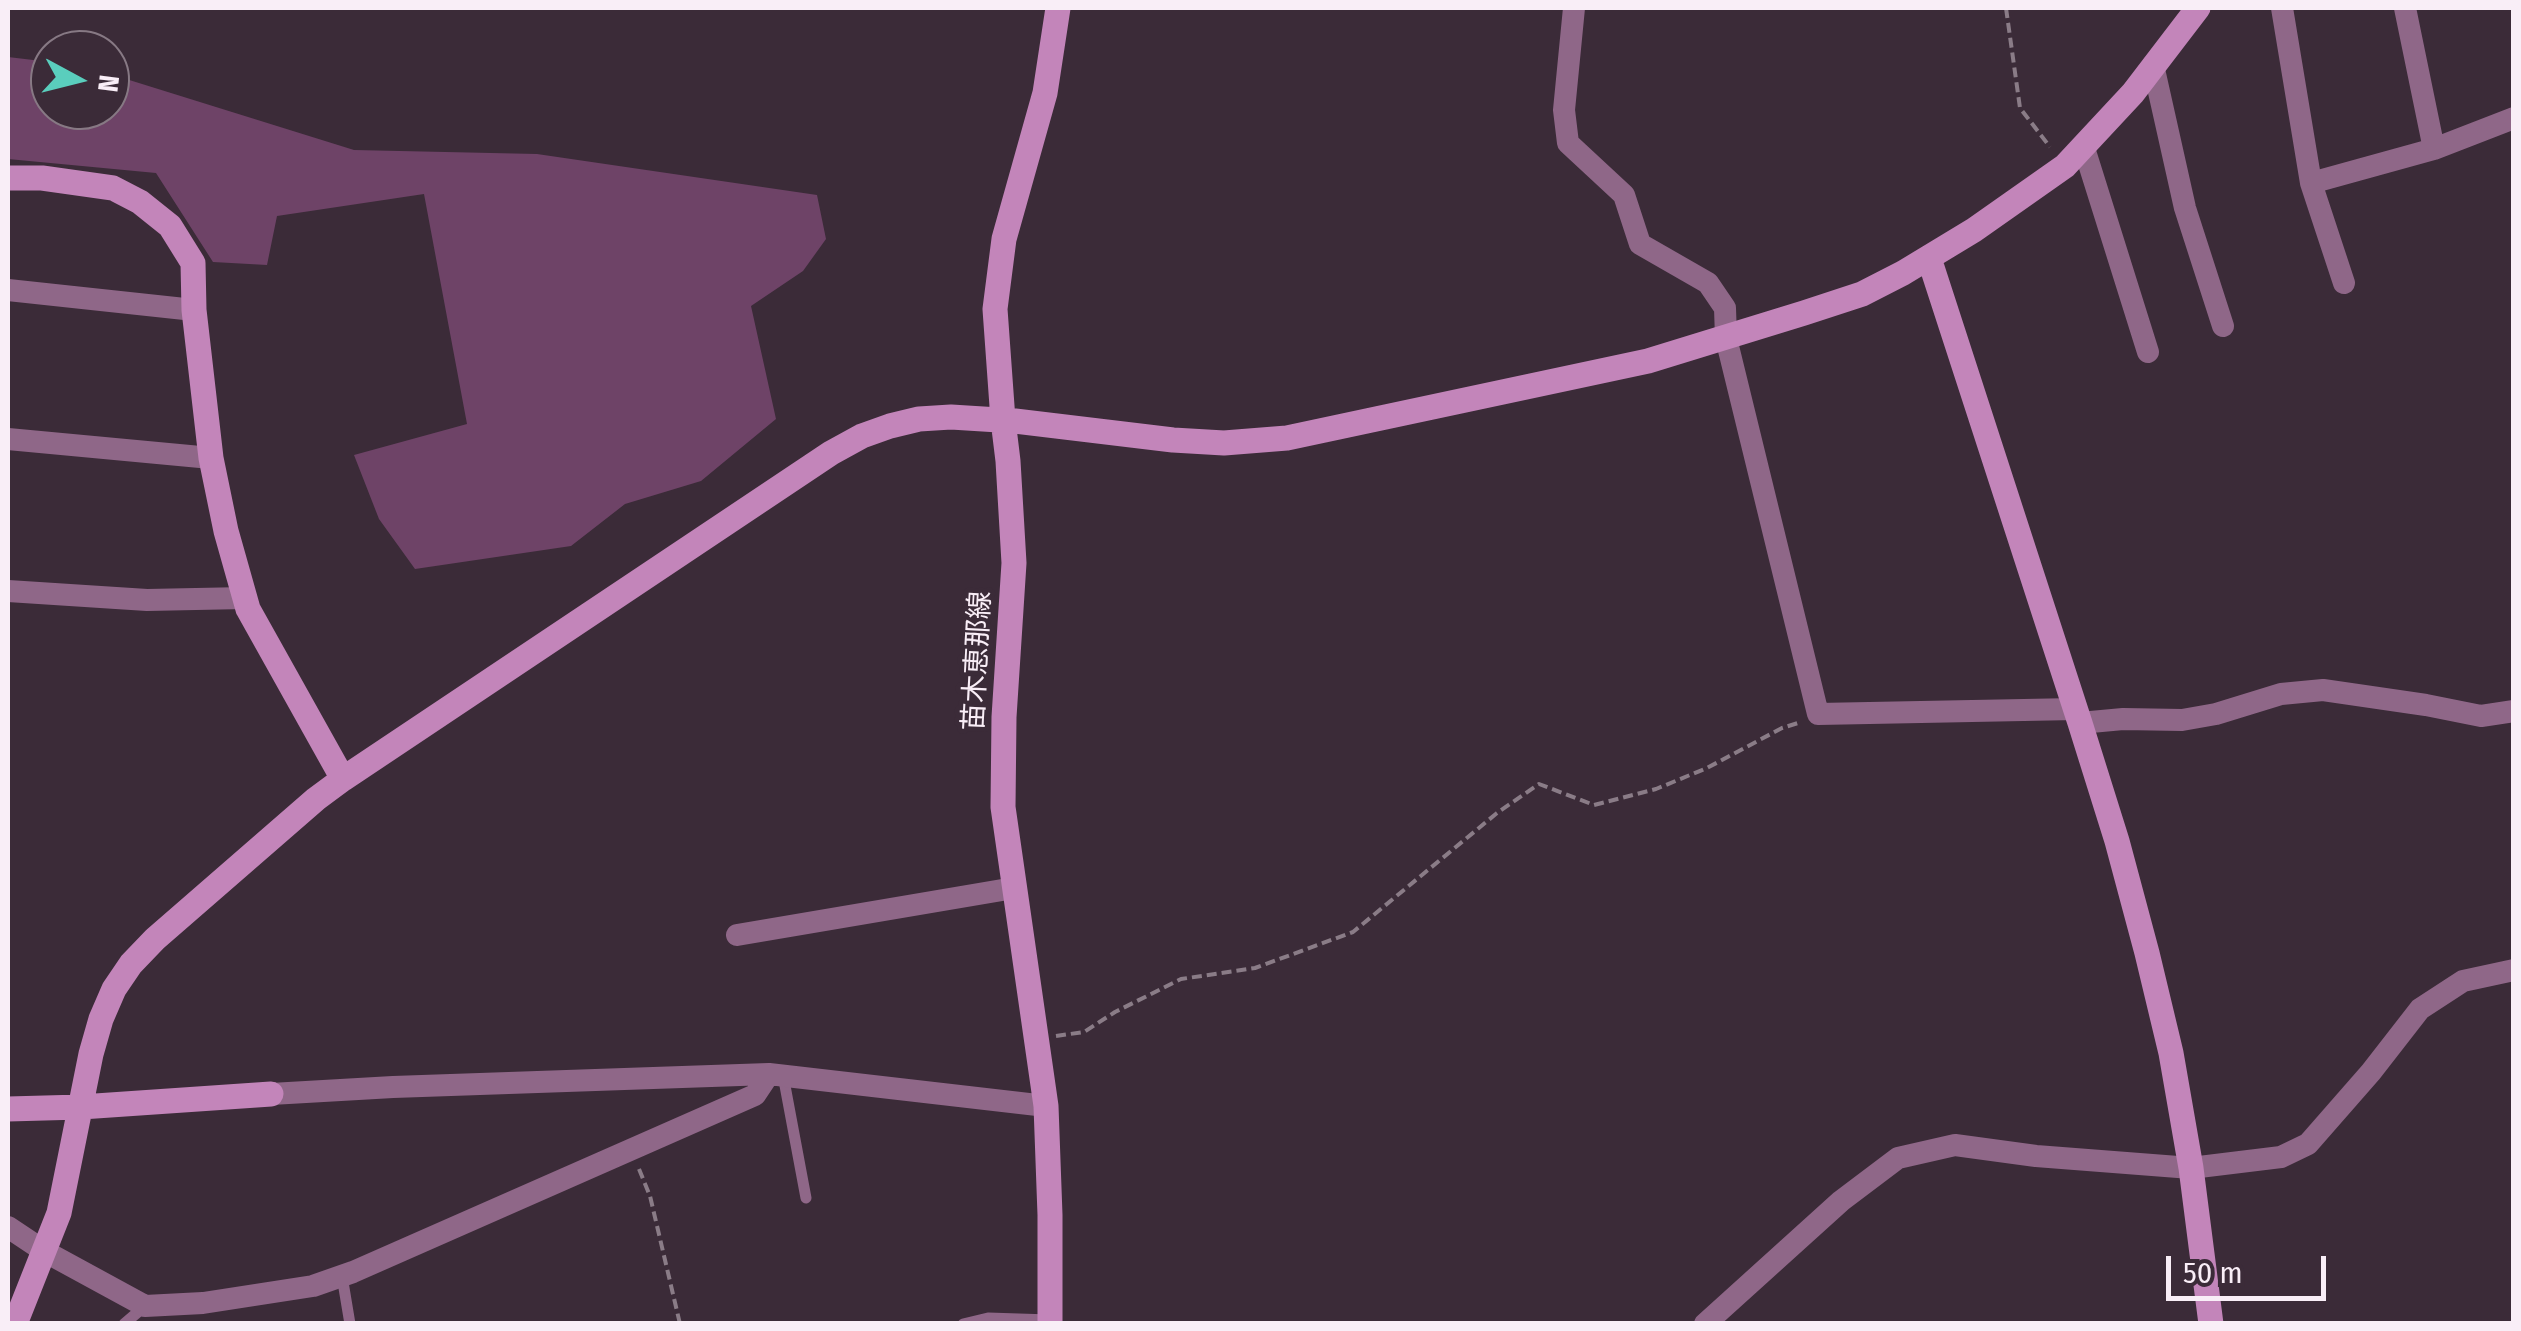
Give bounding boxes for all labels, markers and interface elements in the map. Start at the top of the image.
north arrow [30,30,130,130]
text: N [91,73,126,94]
street label: 苗木恵那線 [958,590,998,732]
scale bar [2171,1236,2331,1298]
text: 50 m [2183,1255,2243,1291]

